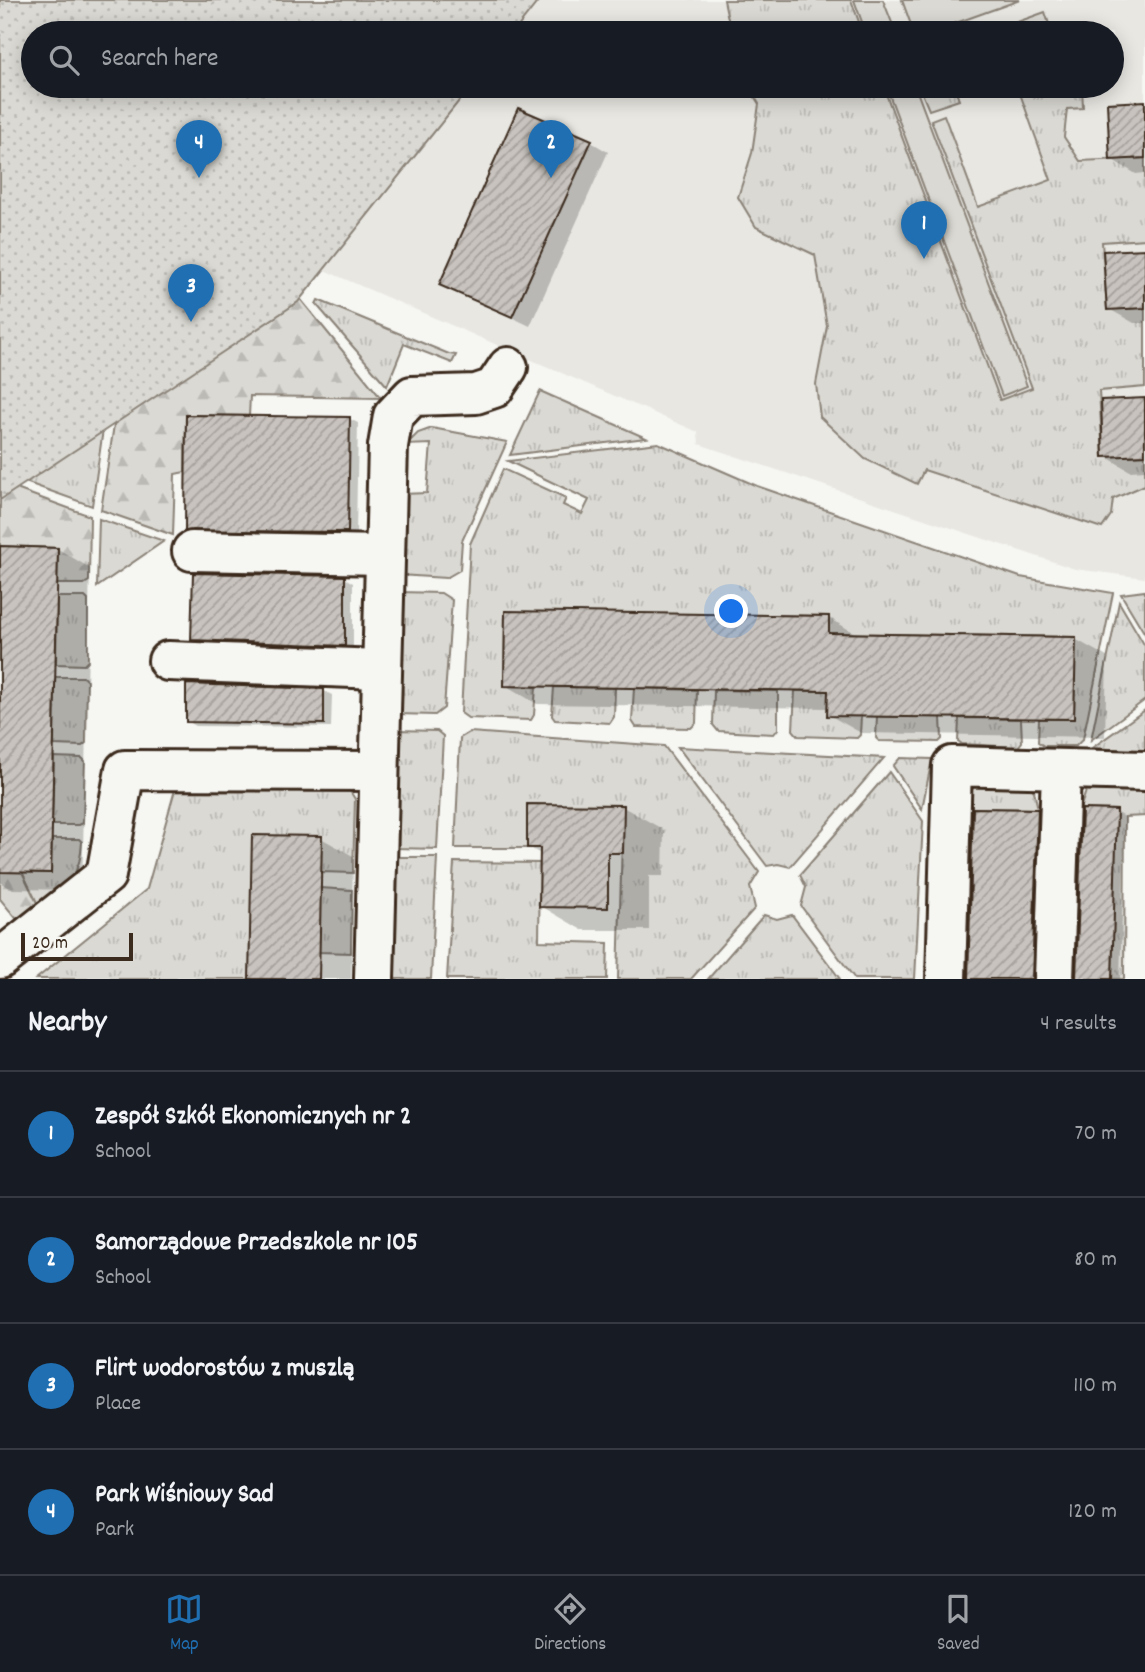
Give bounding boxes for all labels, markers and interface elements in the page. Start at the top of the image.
search box [21,21,1124,98]
icon: search [45,41,83,79]
text: Search here [101,41,219,78]
pin: 4 [176,120,222,178]
pin: 2 [528,120,574,178]
pin: 1 [901,201,947,259]
pin: 3 [168,264,214,322]
your location [714,594,748,628]
scale bar [21,930,133,962]
text: 20 m [32,931,68,958]
text: Nearby [28,1003,106,1046]
text: 4 results [1040,1008,1117,1041]
text: Zespół Szkół Ekonomicznych nr 2 [95,1099,411,1136]
text: 1 [48,1118,54,1151]
text: 70 m [1075,1118,1117,1151]
text: School [95,1136,151,1169]
text: Samorządowe Przedszkole nr 105 [95,1225,418,1262]
text: 2 [46,1244,56,1277]
text: 80 m [1074,1244,1117,1277]
text: School [95,1262,151,1295]
text: Flirt wodorostów z muszlą [95,1351,354,1388]
text: 3 [46,1370,56,1403]
text: 110 m [1073,1370,1117,1403]
text: Place [95,1388,141,1421]
text: Park Wiśniowy Sad [95,1477,274,1514]
text: 4 [46,1496,56,1529]
text: 120 m [1068,1496,1117,1529]
text: Park [95,1514,134,1547]
tab: Map [165,1590,203,1659]
tab: Directions [534,1590,606,1659]
tab: Saved [937,1590,980,1659]

